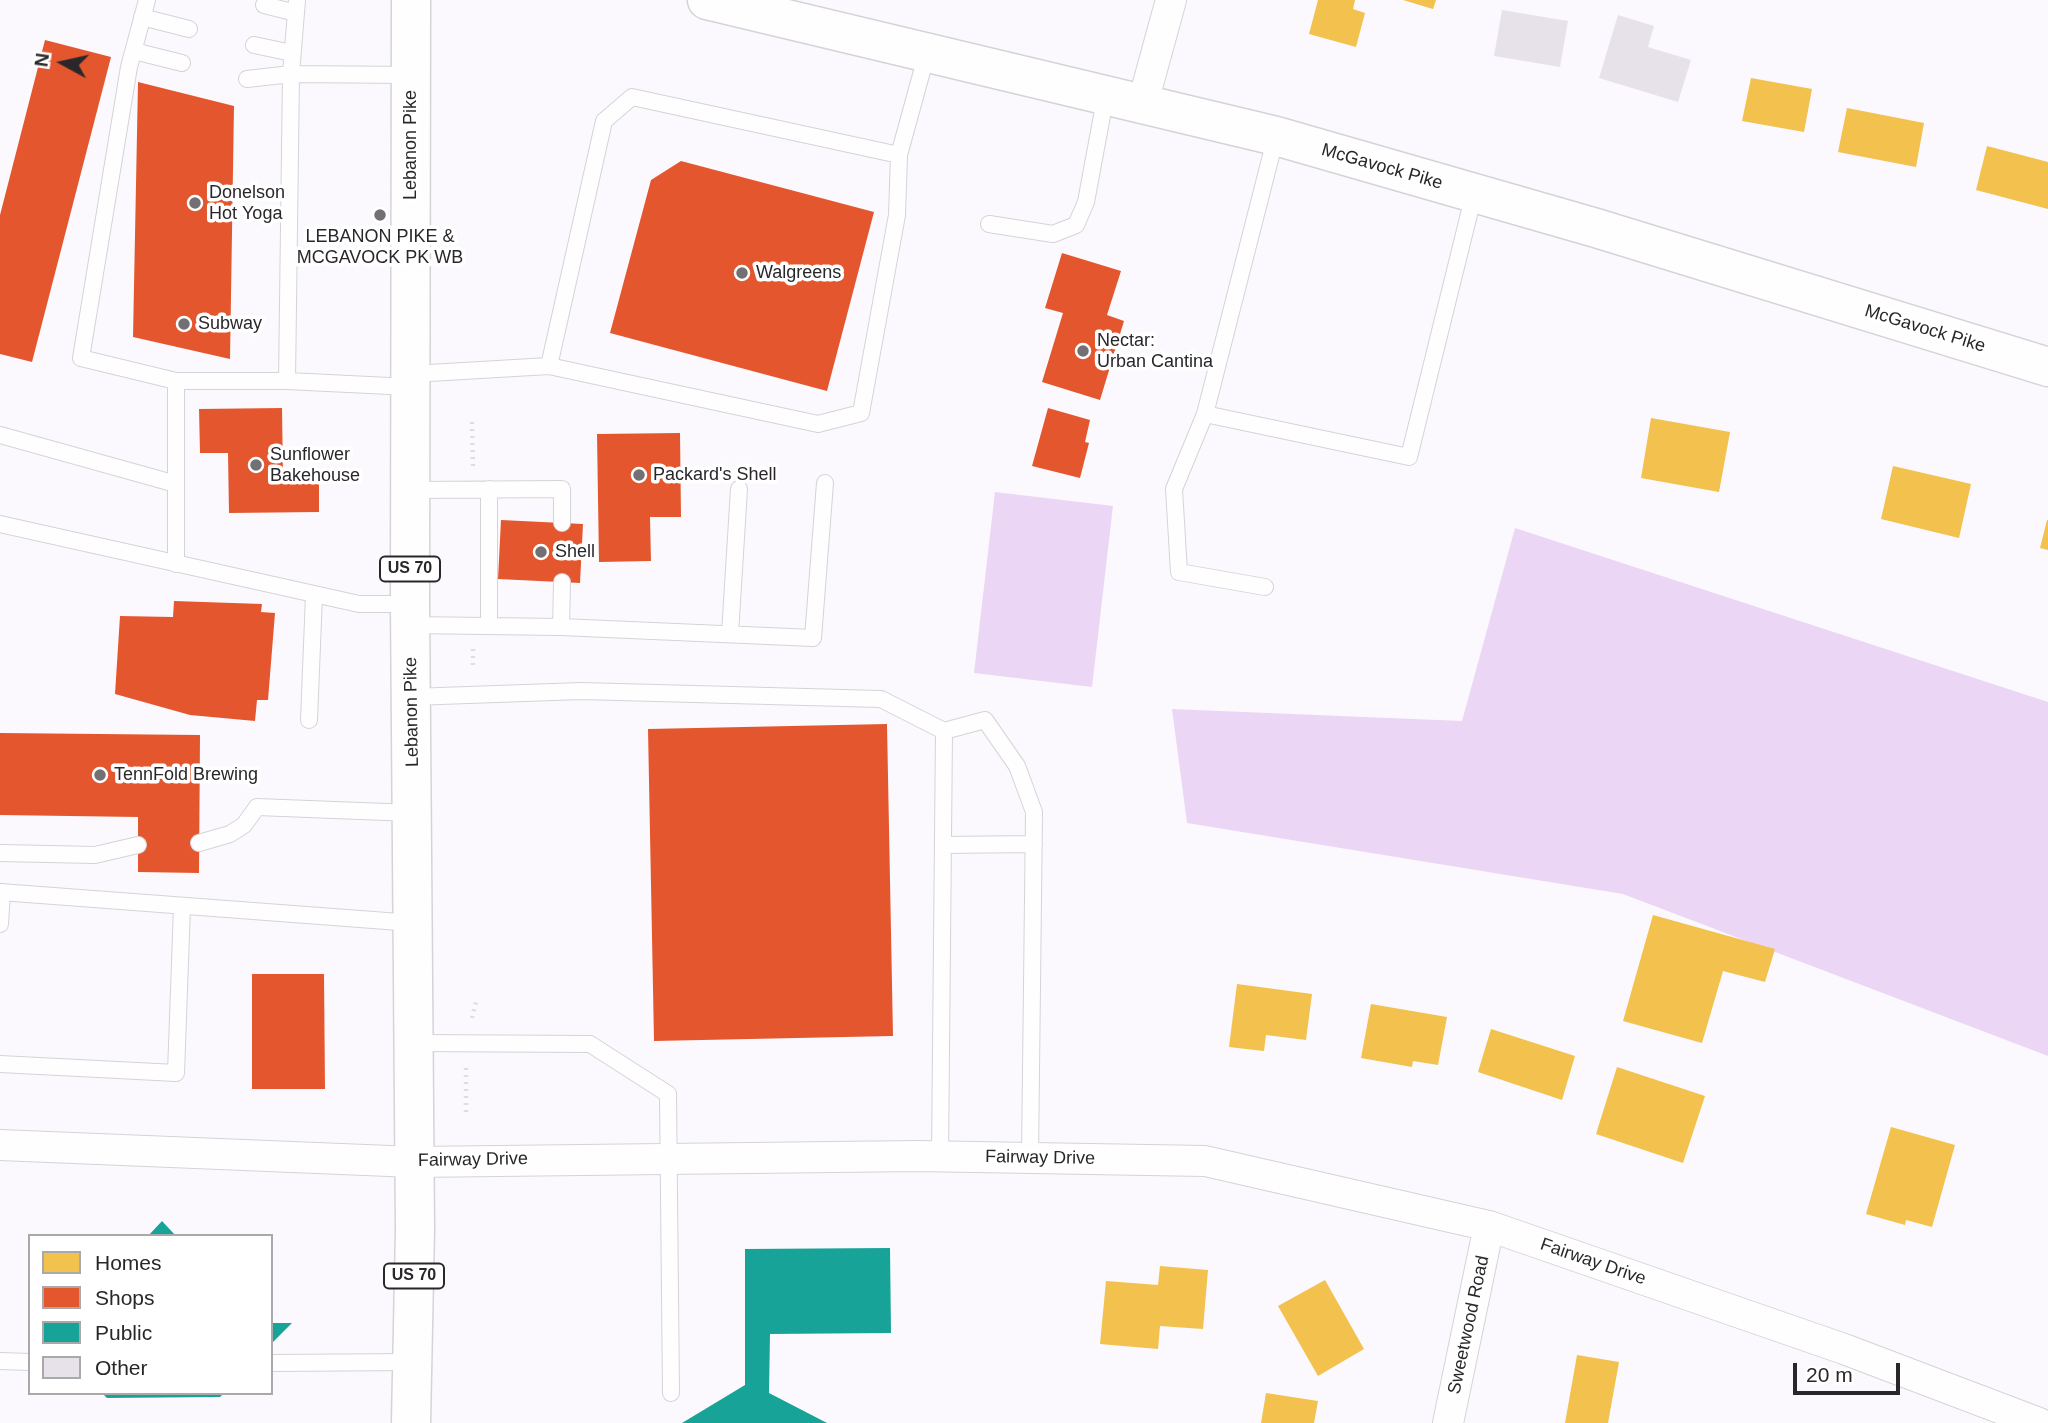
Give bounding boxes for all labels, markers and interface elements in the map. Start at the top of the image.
north arrow [28,28,98,98]
text: N [30,52,53,68]
street label: Lebanon Pike [400,90,422,200]
street label: McGavock Pike [1319,139,1445,195]
place label: Donelson Hot Yoga [209,182,285,224]
marker: Donelson Hot Yoga [187,195,203,211]
marker: LEBANON PIKE & MCGAVOCK PK WB [372,207,388,223]
place label: LEBANON PIKE & MCGAVOCK PK WB [297,226,463,268]
place label: Walgreens [756,262,841,284]
marker: Walgreens [734,265,750,281]
street label: McGavock Pike [1862,300,1988,358]
place label: Subway [198,313,262,335]
marker: Subway [176,316,192,332]
place label: Nectar: Urban Cantina [1097,330,1213,372]
marker: Nectar: Urban Cantina [1075,343,1091,359]
place label: Sunflower Bakehouse [270,444,360,486]
marker: Sunflower Bakehouse [248,457,264,473]
place label: Packard's Shell [653,464,776,486]
marker: Packard's Shell [631,467,647,483]
place label: Shell [555,541,595,563]
marker: Shell [533,544,549,560]
road number: US 70 [380,556,440,582]
street label: Lebanon Pike [400,657,424,767]
place label: TennFold Brewing [114,764,258,786]
marker: TennFold Brewing [92,767,108,783]
street label: Fairway Drive [985,1146,1095,1170]
street label: Fairway Drive [418,1148,528,1172]
legend [28,1234,273,1395]
street label: Fairway Drive [1537,1234,1649,1290]
text: Homes [95,1251,162,1274]
street label: Sweetwood Road [1444,1254,1494,1396]
road number: US 70 [384,1264,444,1288]
text: Shops [95,1286,155,1309]
text: Public [95,1321,152,1344]
scale bar [1796,1350,1903,1394]
text: Other [95,1356,148,1379]
text: 20 m [1806,1363,1853,1386]

